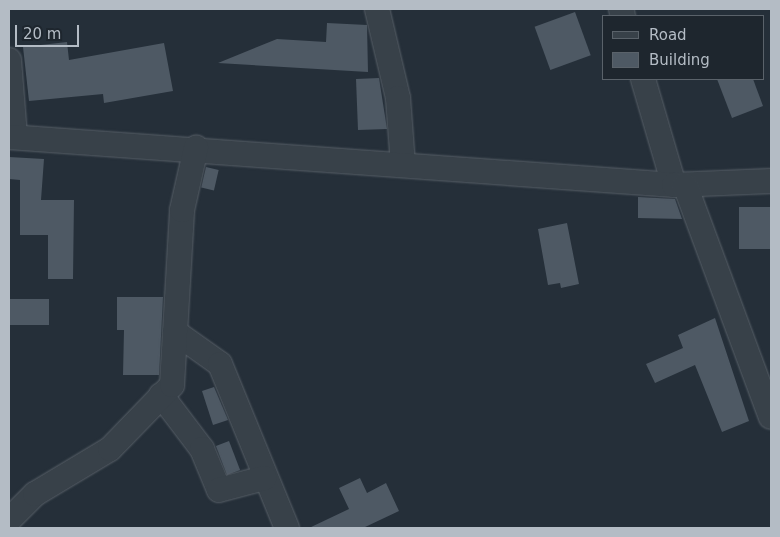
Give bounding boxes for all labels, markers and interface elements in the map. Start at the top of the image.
scale bar [18,15,81,47]
legend [602,15,765,80]
text: 20 m [23,25,61,43]
text: Road [649,26,687,44]
text: Building [649,51,710,69]

